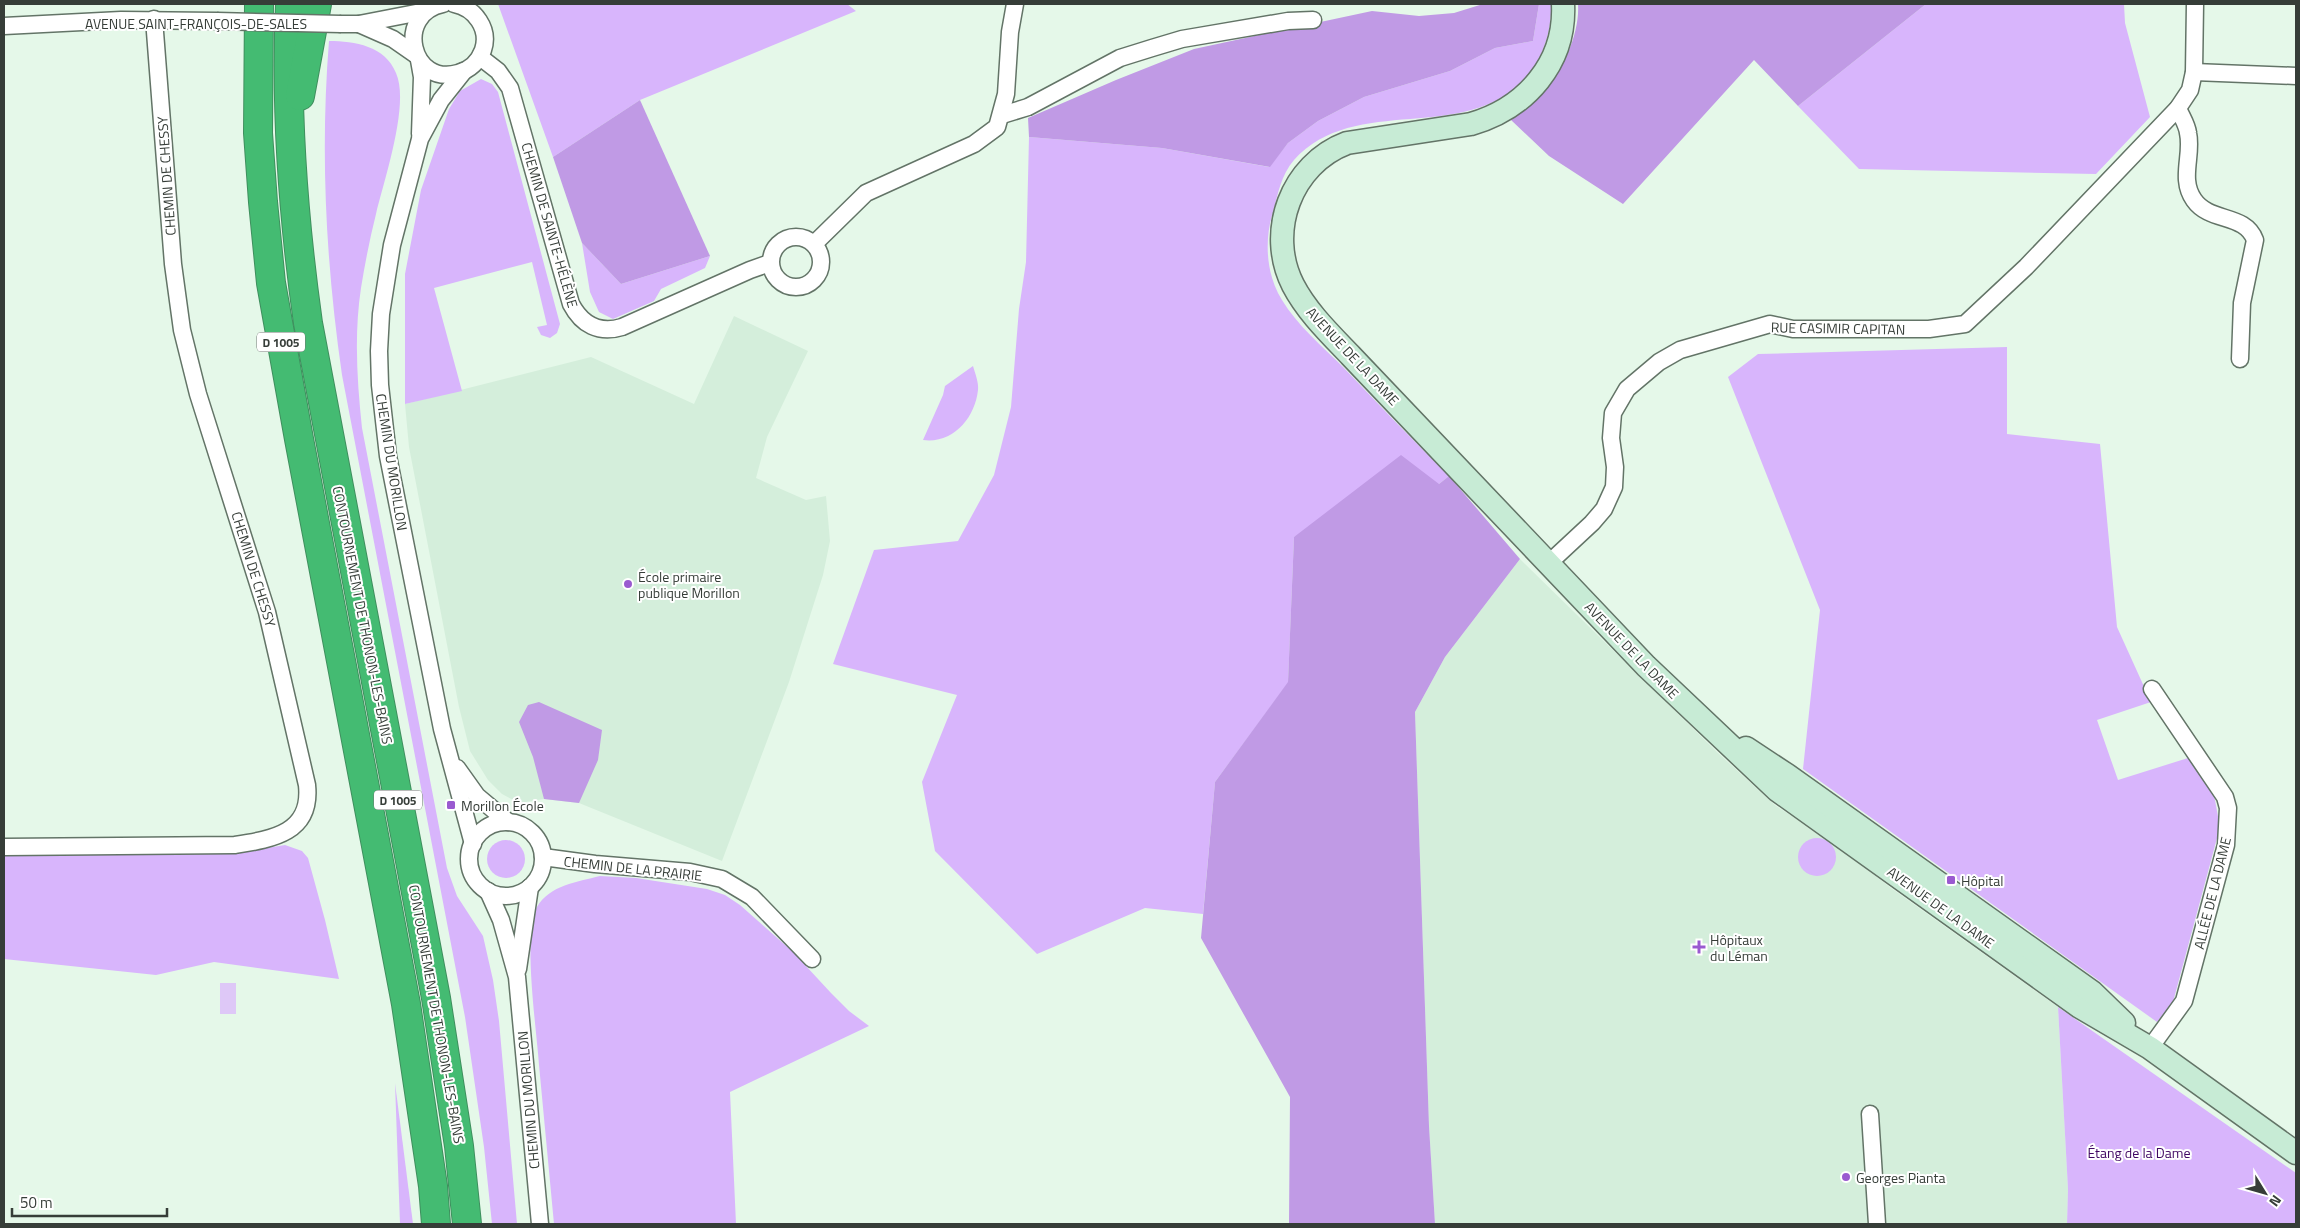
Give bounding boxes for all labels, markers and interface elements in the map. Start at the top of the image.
street label: AVENUE SAINT-FRANÇOIS-DE-SALES [85,13,307,34]
street label: CHEMIN DE CHESSY [151,115,181,236]
street label: CHEMIN DE SAINTE-HÉLÈNE [516,140,584,310]
street label: AVENUE DE LA DAME [1302,302,1404,410]
street label: RUE CASIMIR CAPITAN [1771,316,1905,340]
road number: D 1005 [257,332,305,352]
street label: CHEMIN DU MORILLON [371,392,413,532]
street label: CONTOURNEMENT DE THONON-LES-BAINS [328,484,398,746]
street label: CHEMIN DE CHESSY [226,509,282,630]
place label: École primaire publique Morillon [638,566,740,603]
marker: École primaire publique Morillon [622,578,634,590]
street label: AVENUE DE LA DAME [1580,597,1684,703]
road number: D 1005 [374,790,422,810]
place label: Morillon École [461,795,544,816]
marker: Morillon École [445,799,457,811]
street label: ALLÉE DE LA DAME [2188,834,2236,951]
street label: CHEMIN DE LA PRAIRIE [563,850,703,886]
street label: AVENUE DE LA DAME [1883,861,1999,953]
place label: Hôpital [1961,870,2003,891]
marker: Hôpital [1945,874,1957,886]
street label: CONTOURNEMENT DE THONON-LES-BAINS [404,883,470,1145]
place label: Hôpitaux du Léman [1710,929,1768,966]
marker: Hôpitaux du Léman [1692,940,1706,954]
street label: CHEMIN DU MORILLON [512,1030,544,1170]
park label: Étang de la Dame [2087,1142,2191,1163]
place label: Georges Pianta [1856,1167,1945,1188]
north arrow [2240,1168,2290,1218]
marker: Georges Pianta [1840,1171,1852,1183]
scale bar [12,1186,168,1218]
text: 50 m [20,1191,53,1214]
text: N [2264,1191,2287,1211]

